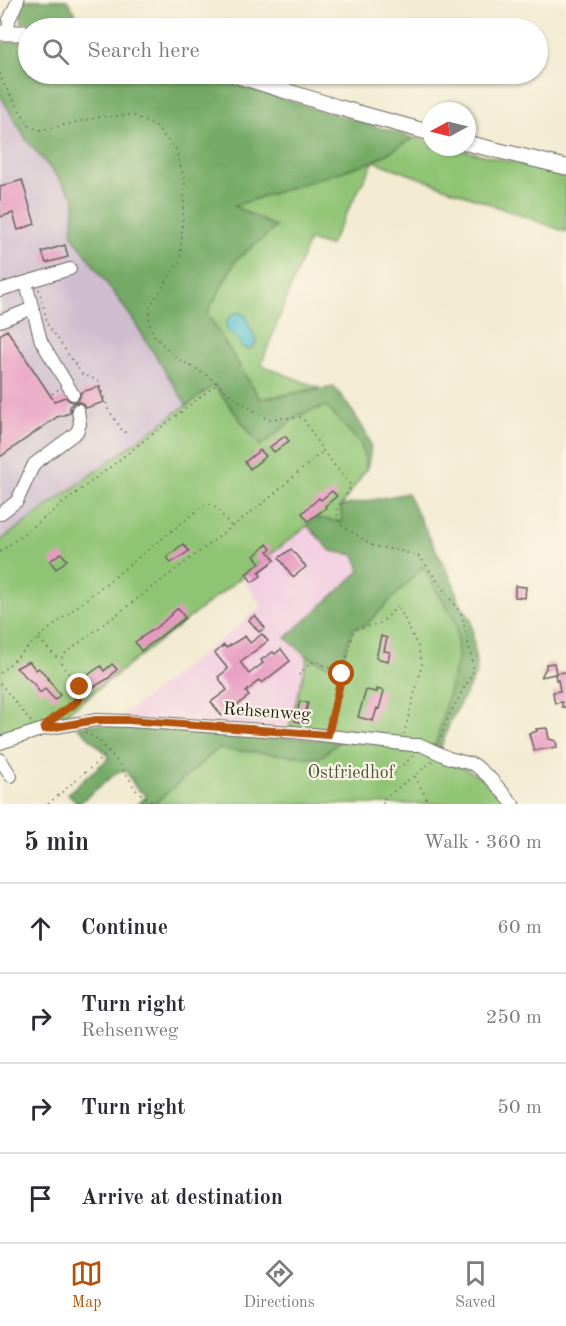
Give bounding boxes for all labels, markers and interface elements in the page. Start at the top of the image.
search box [18,18,548,84]
icon: search [39,35,72,68]
text: Search here [87,40,200,62]
north arrow [422,102,476,156]
route start [328,660,354,686]
route end [66,673,92,699]
street label: Rehsenweg [223,700,312,724]
park label: Ostfriedhof [307,764,396,782]
text: 5 min [24,830,89,856]
text: Walk · 360 m [423,833,542,853]
icon: ahead [24,912,57,945]
text: Continue [81,917,168,939]
text: 60 m [497,918,542,938]
text: Turn right [81,994,185,1016]
icon: right [24,1002,57,1035]
text: 250 m [486,1008,542,1028]
text: Rehsenweg [81,1021,179,1041]
icon: right [24,1092,57,1125]
text: Turn right [81,1097,185,1119]
text: 50 m [497,1098,542,1118]
icon: arrive [24,1182,57,1215]
text: Arrive at destination [81,1187,283,1209]
tab: Map [70,1257,103,1313]
tab: Directions [244,1257,315,1313]
tab: Saved [455,1257,496,1313]

